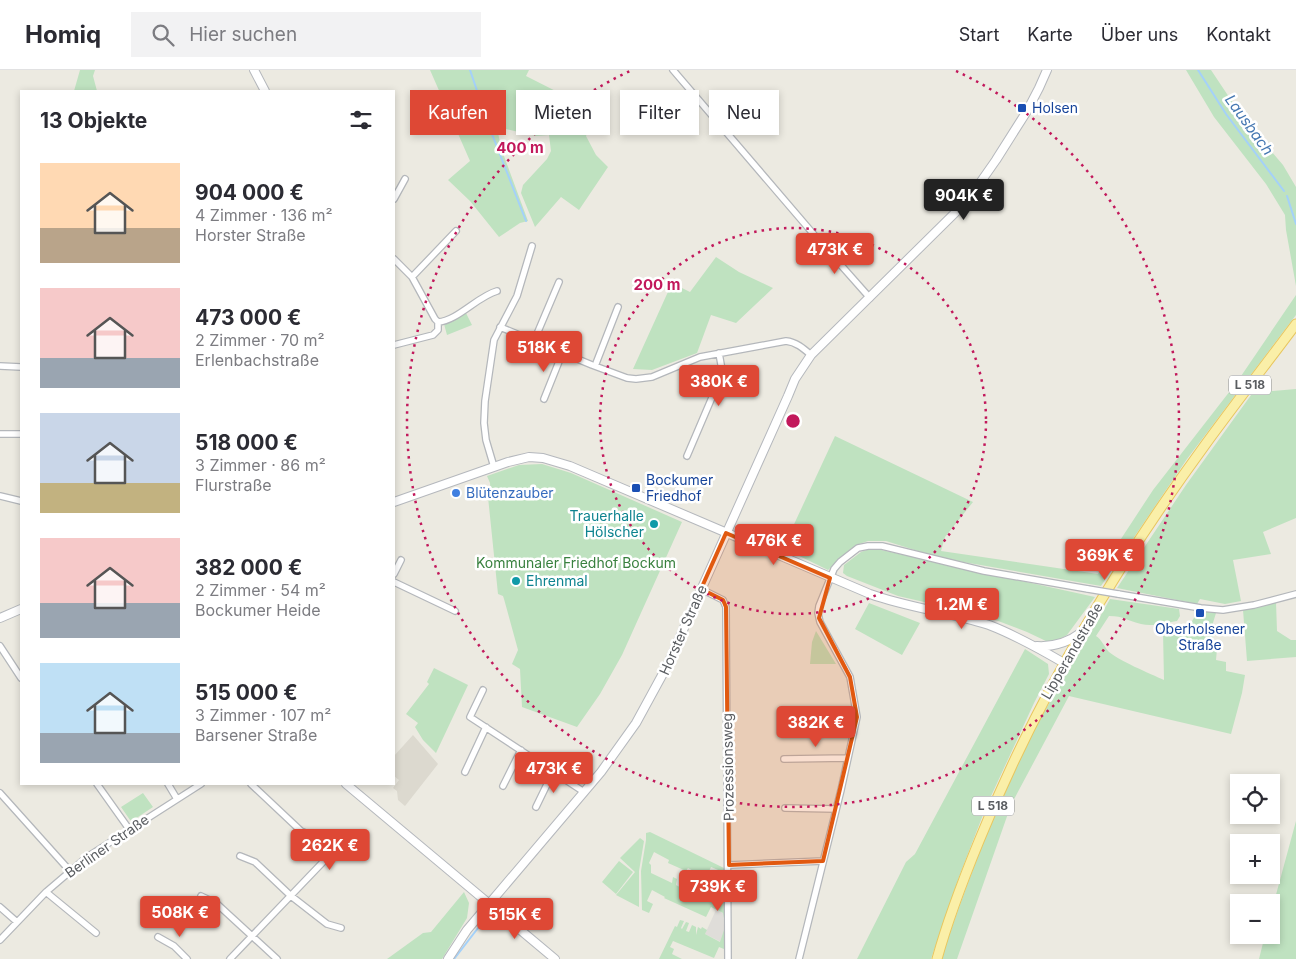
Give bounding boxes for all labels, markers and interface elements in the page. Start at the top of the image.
search box [131,12,481,57]
text: Homiq [25,20,101,49]
icon: search [149,21,177,49]
text: Hier suchen [189,23,297,46]
text: Start [959,24,999,45]
text: Karte [1027,24,1073,45]
text: Über uns [1101,24,1178,45]
text: Kontakt [1206,24,1271,45]
chip: Kaufen [410,90,506,135]
chip: Mieten [516,90,610,135]
chip: Filter [620,90,699,135]
chip: Neu [709,90,779,135]
water label: Lausbach [1221,91,1278,159]
place label: Holsen [1032,99,1078,116]
marker: Holsen [1016,102,1028,114]
icon: filters [347,106,375,134]
text: 13 Objekte [40,108,147,133]
text: 400 m [496,138,544,157]
pin: 904K € [923,178,1005,221]
text: 904 000 € [195,180,304,205]
icon: home [80,183,140,243]
text: 904K € [935,185,993,205]
text: 4 Zimmer · 136 m² [195,205,333,225]
text: Horster Straße [195,225,306,245]
pin: 473K € [794,232,876,275]
text: 473K € [807,239,863,259]
text: 200 m [634,275,680,294]
text: 473 000 € [195,305,301,330]
icon: home [80,308,140,368]
text: 2 Zimmer · 70 m² [195,330,325,350]
pin: 518K € [503,330,585,373]
text: 518K € [517,337,571,357]
text: Erlenbachstraße [195,350,319,370]
pin: 380K € [678,364,760,407]
text: 380K € [690,371,748,391]
road number: L 518 [1229,376,1271,394]
centre of rings [784,412,802,430]
text: 518 000 € [195,430,298,455]
icon: home [80,433,140,493]
text: 3 Zimmer · 86 m² [195,455,326,475]
place label: Bockumer Friedhof [646,471,713,504]
text: Flurstraße [195,475,272,495]
marker: Bockumer Friedhof [630,482,642,494]
place label: Blütenzauber [466,484,554,501]
marker: Blütenzauber [450,487,462,499]
place label: Trauerhalle Hölscher [570,507,644,540]
marker: Trauerhalle Hölscher [648,518,660,530]
pin: 476K € [733,524,815,566]
text: 476K € [746,530,802,550]
pin: 369K € [1064,538,1146,581]
text: 369K € [1076,545,1134,565]
park label: Kommunaler Friedhof Bockum [476,554,676,571]
text: 382 000 € [195,555,302,580]
icon: home [80,558,140,618]
place label: Ehrenmal [526,572,588,589]
marker: Ehrenmal [510,575,522,587]
text: 2 Zimmer · 54 m² [195,580,326,600]
street label: Horster Straße [655,582,710,677]
pin: 1.2M € [921,588,1003,630]
text: 1.2M € [936,594,988,614]
text: Bockumer Heide [195,600,321,620]
street label: Lipperandstraße [1037,600,1106,702]
marker: Oberholsener Straße [1194,607,1206,619]
place label: Oberholsener Straße [1155,620,1245,653]
text: 515 000 € [195,680,298,705]
icon: home [80,683,140,743]
text: 3 Zimmer · 107 m² [195,705,331,725]
pin: 382K € [775,706,857,748]
text: 382K € [787,712,845,732]
street label: Prozessionsweg [718,713,737,821]
text: Barsener Straße [195,725,317,745]
pin: 473K € [513,752,595,794]
text: 473K € [526,758,582,778]
map controls [1230,774,1280,944]
button: locate [1230,774,1280,824]
road number: L 518 [972,796,1014,816]
street label: Berliner Straße [61,810,152,881]
pin: 262K € [289,828,371,871]
button: + [1230,834,1280,884]
text: 262K € [302,835,358,855]
pin: 739K € [677,870,759,912]
text: 739K € [690,876,746,896]
button: − [1230,894,1280,944]
pin: 508K € [139,896,221,938]
pin: 515K € [474,898,556,940]
text: 508K € [151,902,209,922]
text: 515K € [488,904,542,924]

